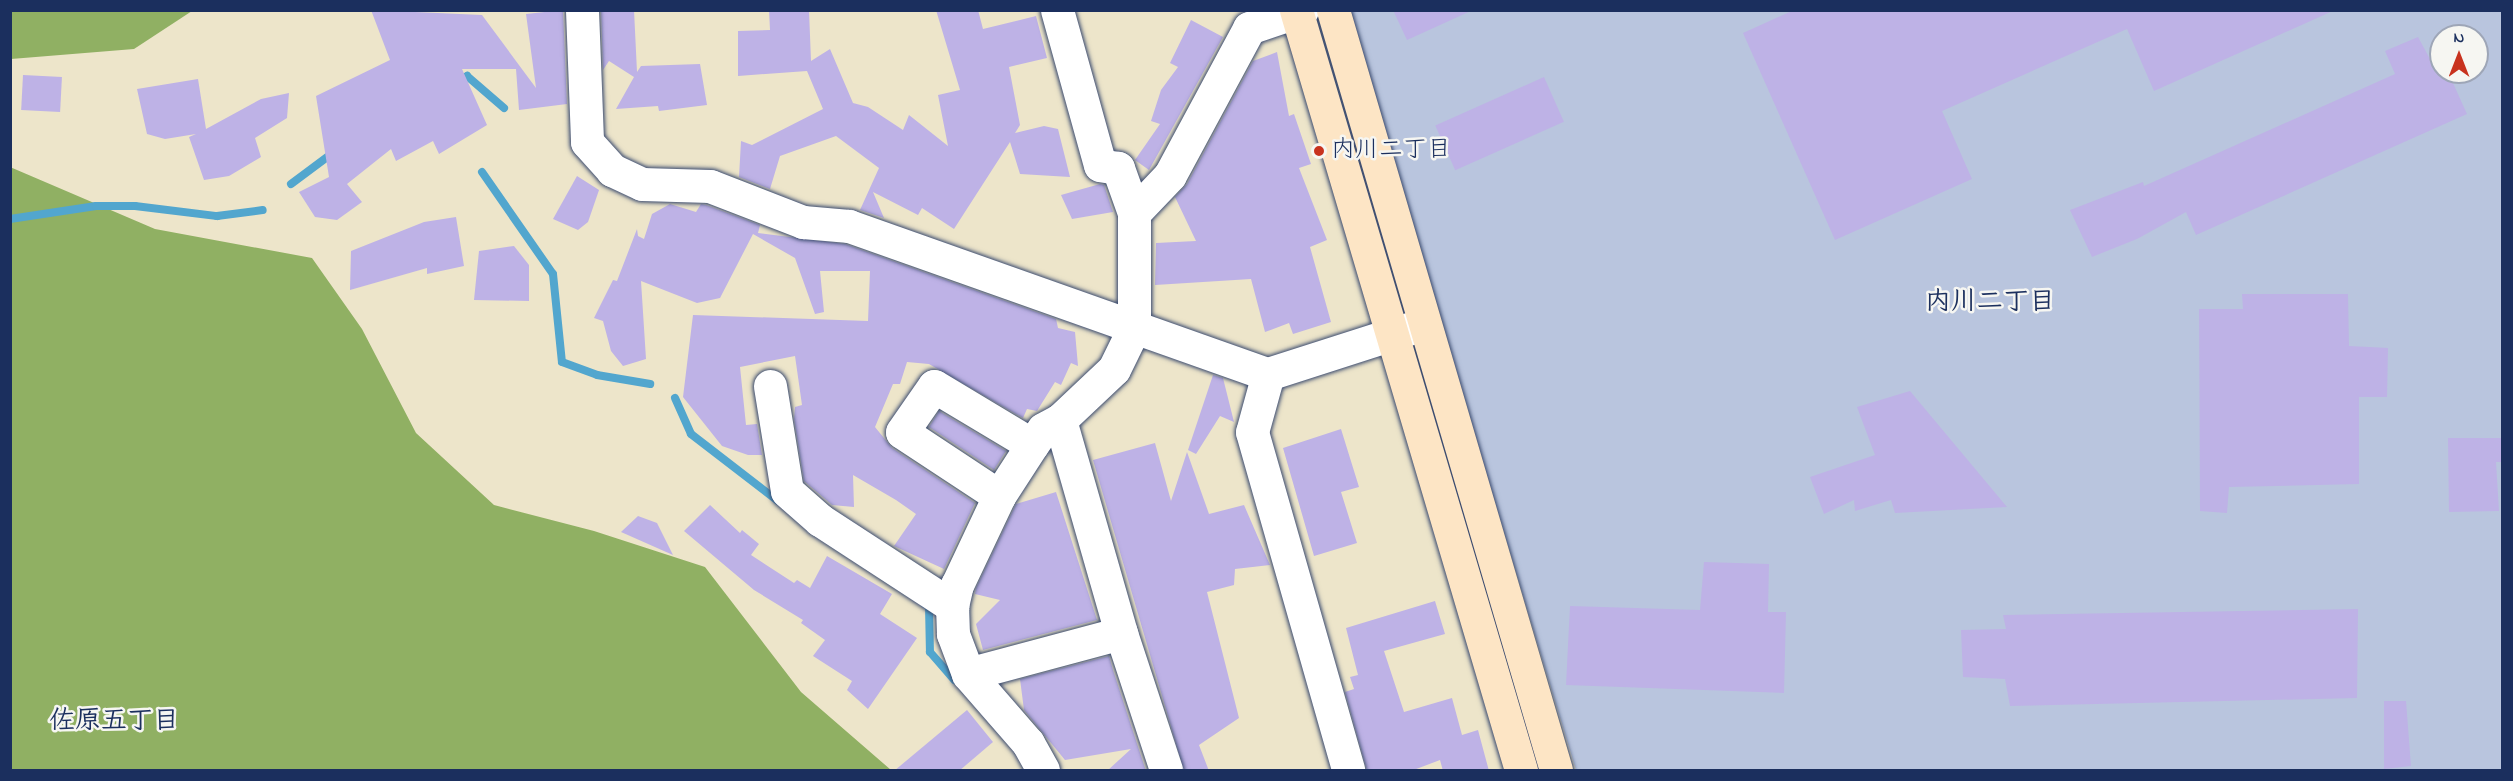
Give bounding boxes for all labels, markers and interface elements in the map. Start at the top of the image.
north arrow [2429,24,2489,84]
text: N [2454,26,2464,50]
place label: 内川二丁目 [1331,137,1451,165]
marker: 内川二丁目 [1312,144,1326,158]
district label: 内川二丁目 [1925,288,2055,320]
district label: 佐原五丁目 [49,707,179,739]

